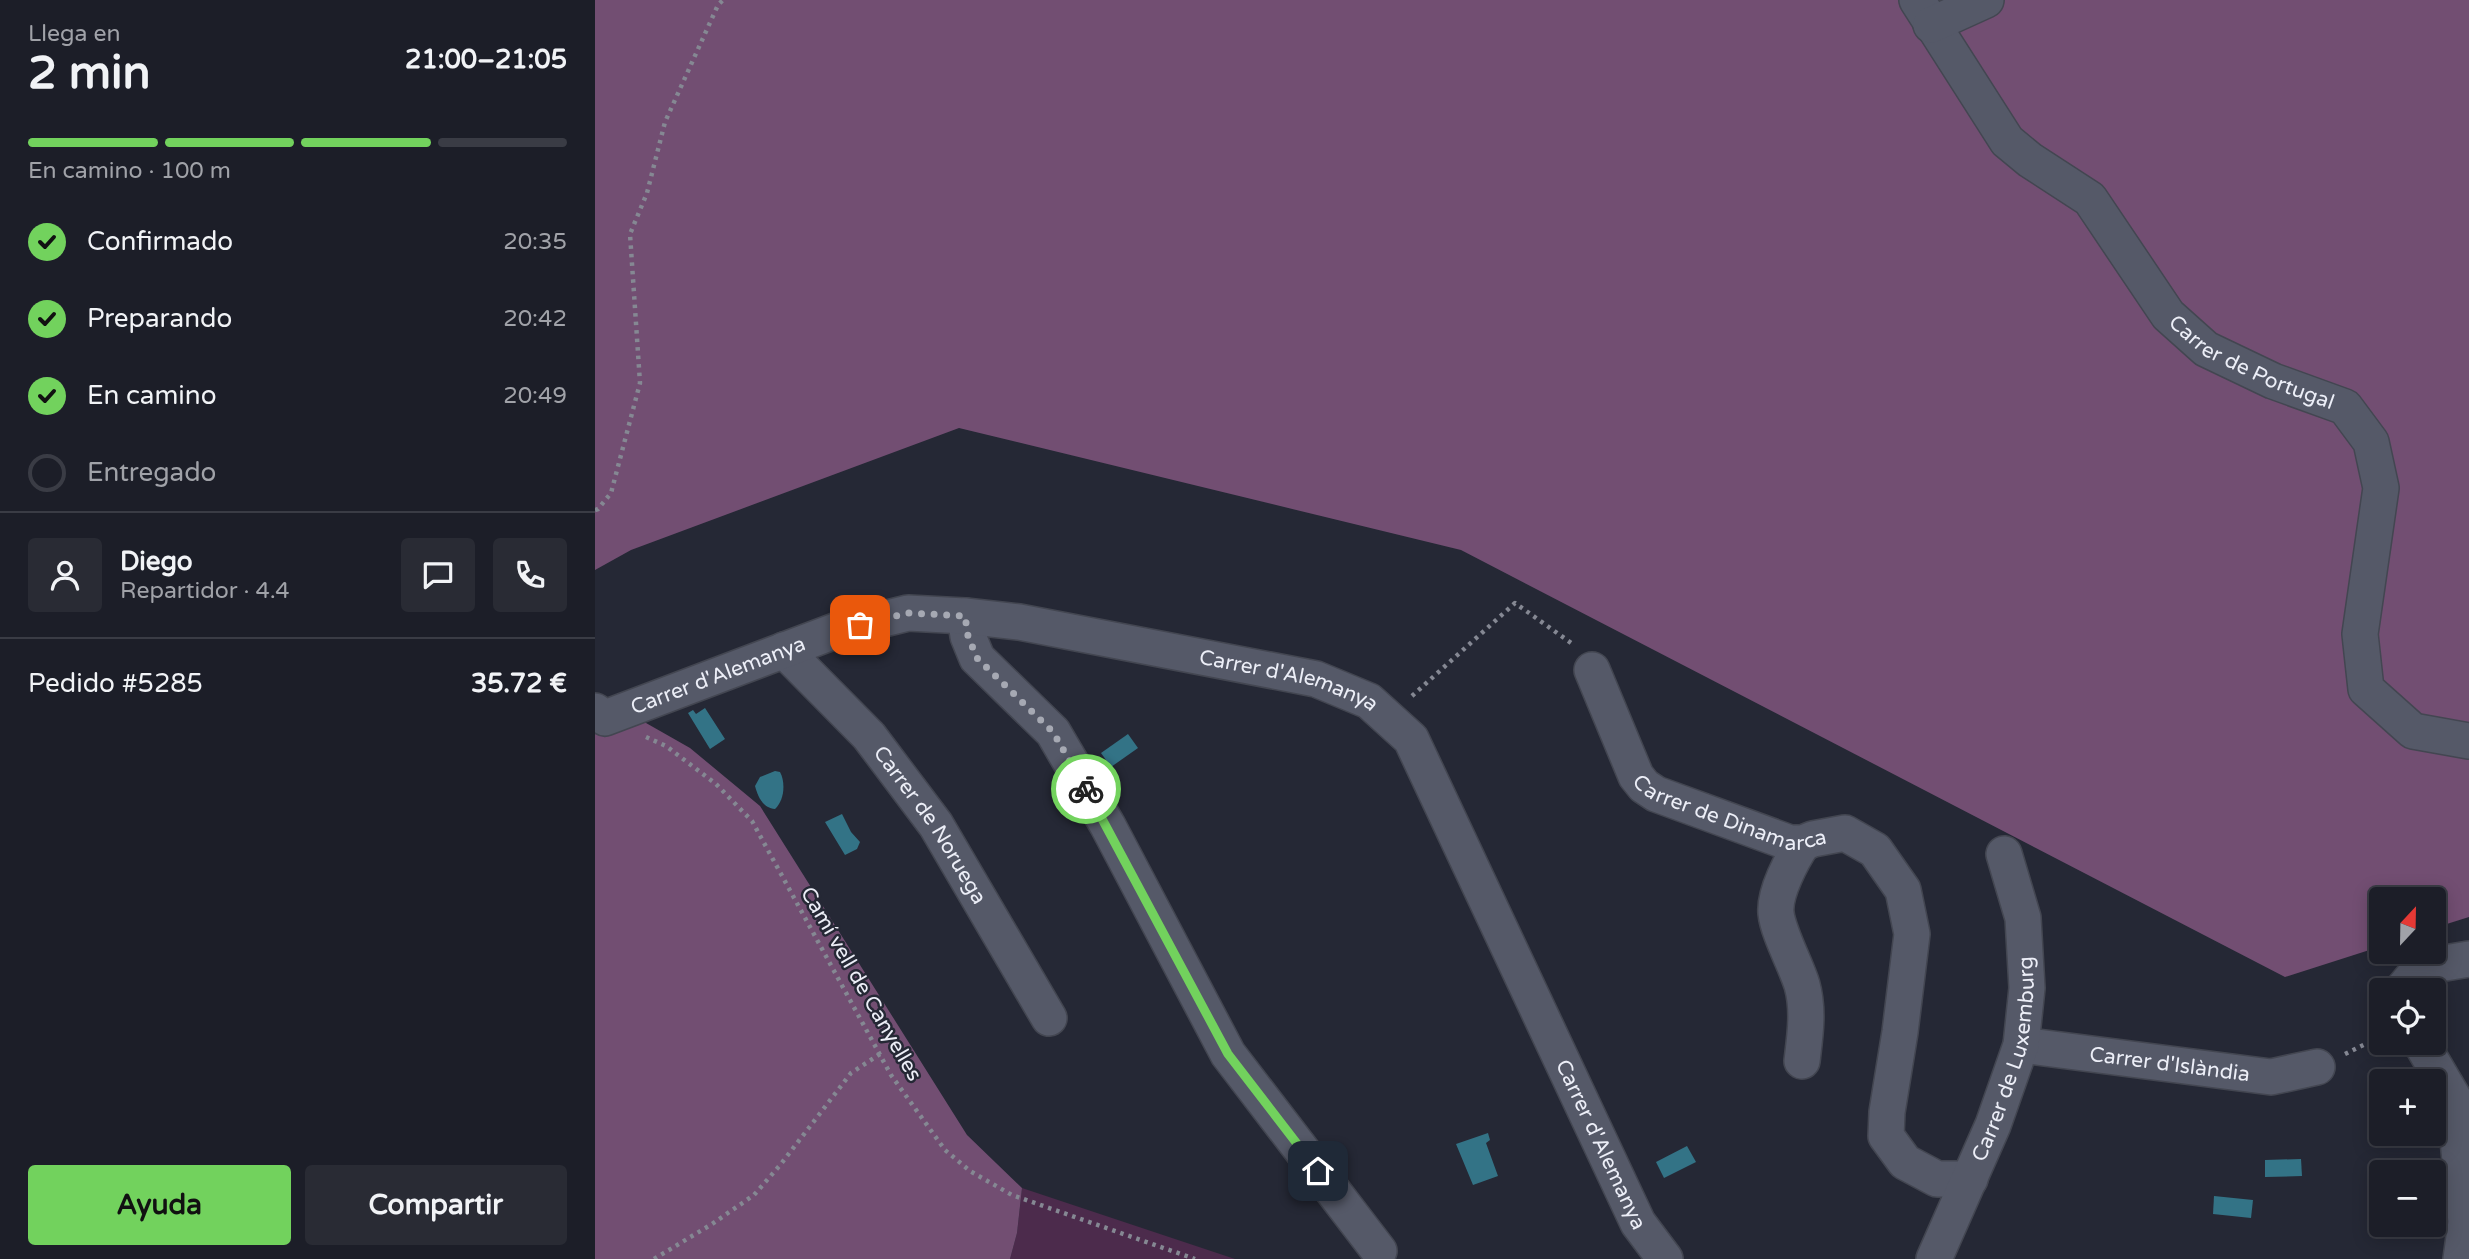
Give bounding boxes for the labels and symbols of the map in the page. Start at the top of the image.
street label: Carrer de Portugal [2164,309,2338,415]
pin [830,595,890,655]
street label: Carrer d'Alemanya [627,631,809,720]
street label: Carrer d'Alemanya [1197,644,1384,716]
street label: Carrer de Noruega [868,741,992,908]
courier [1051,754,1121,824]
street label: Carrer de Dinamarca [1627,769,1828,856]
street label: Camí vell de Canyelles [795,882,927,1086]
north arrow [2369,887,2447,964]
street label: Carrer de Luxemburg [1966,956,2040,1165]
street label: Carrer d'Islàndia [2088,1041,2252,1087]
street label: Carrer d'Alemanya [1551,1055,1652,1233]
pin [1288,1141,1348,1201]

